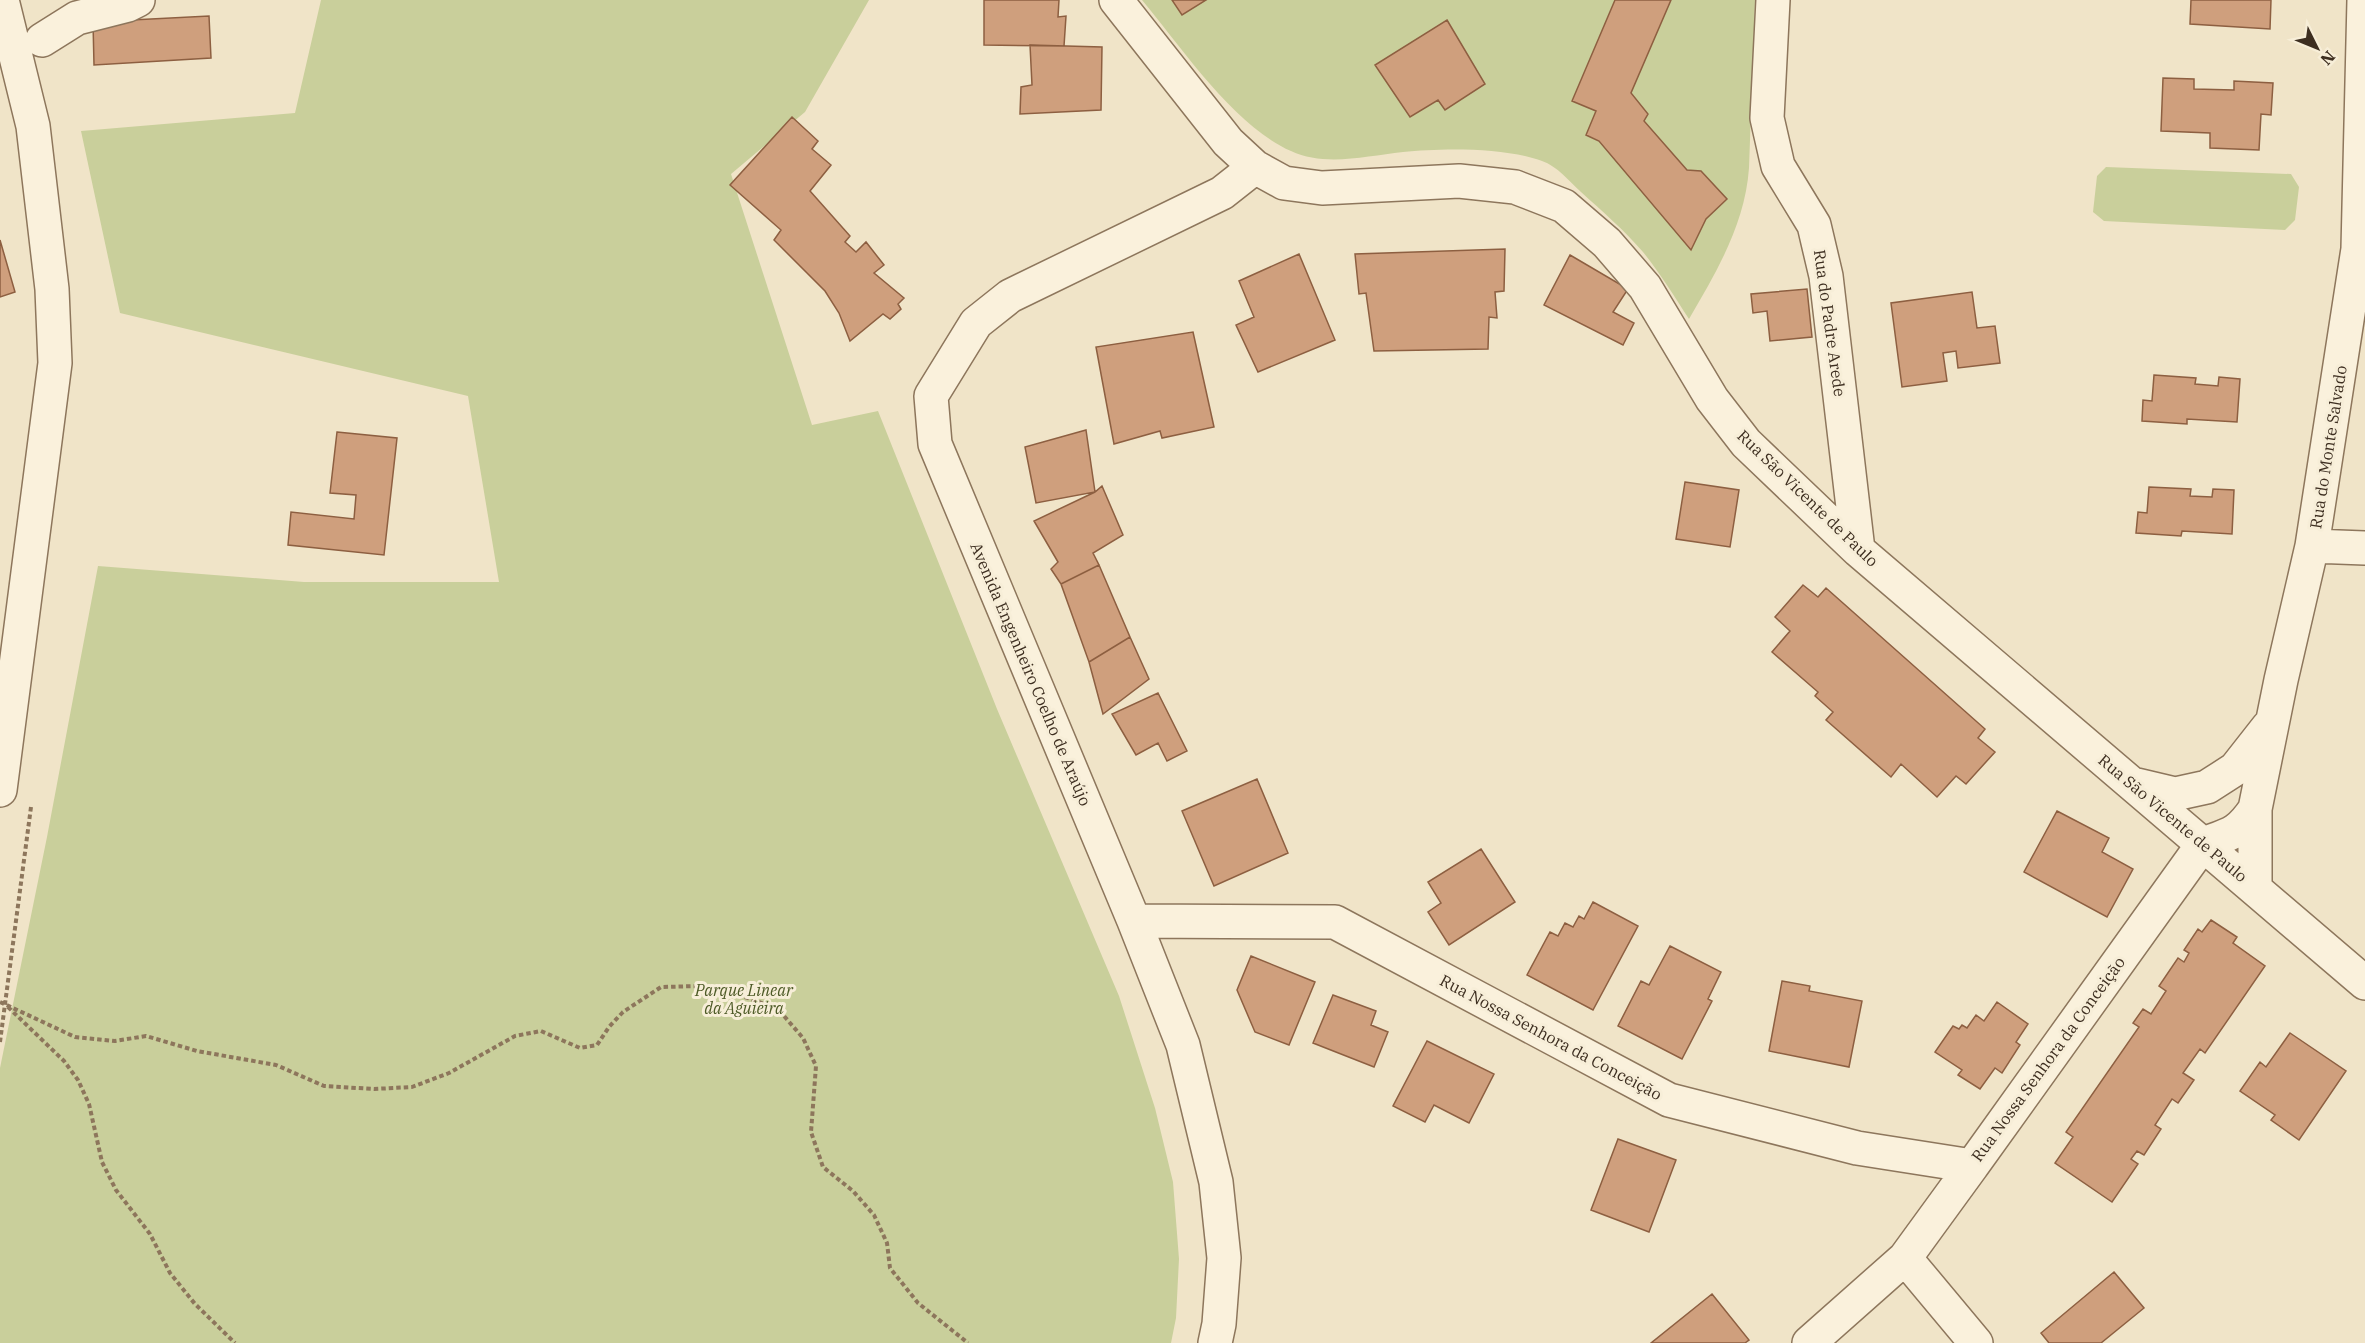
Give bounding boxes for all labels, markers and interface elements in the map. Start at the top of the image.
north arrow [2287,18,2347,78]
text: N [2316,47,2340,70]
street label: Rua do Padre Arede [1810,248,1850,398]
street label: Rua do Monte Salvado [2305,364,2351,530]
street label: Rua São Vicente de Paulo [1733,425,1883,571]
street label: Avenida Engenheiro Coelho de Araújo [966,539,1096,809]
street label: Rua São Vicente de Paulo [2094,750,2252,886]
street label: Rua Nossa Senhora da Conceição [1967,953,2129,1165]
street label: Rua Nossa Senhora da Conceição [1437,970,1665,1104]
park label: Parque Linear da Aguieira [694,980,794,1018]

